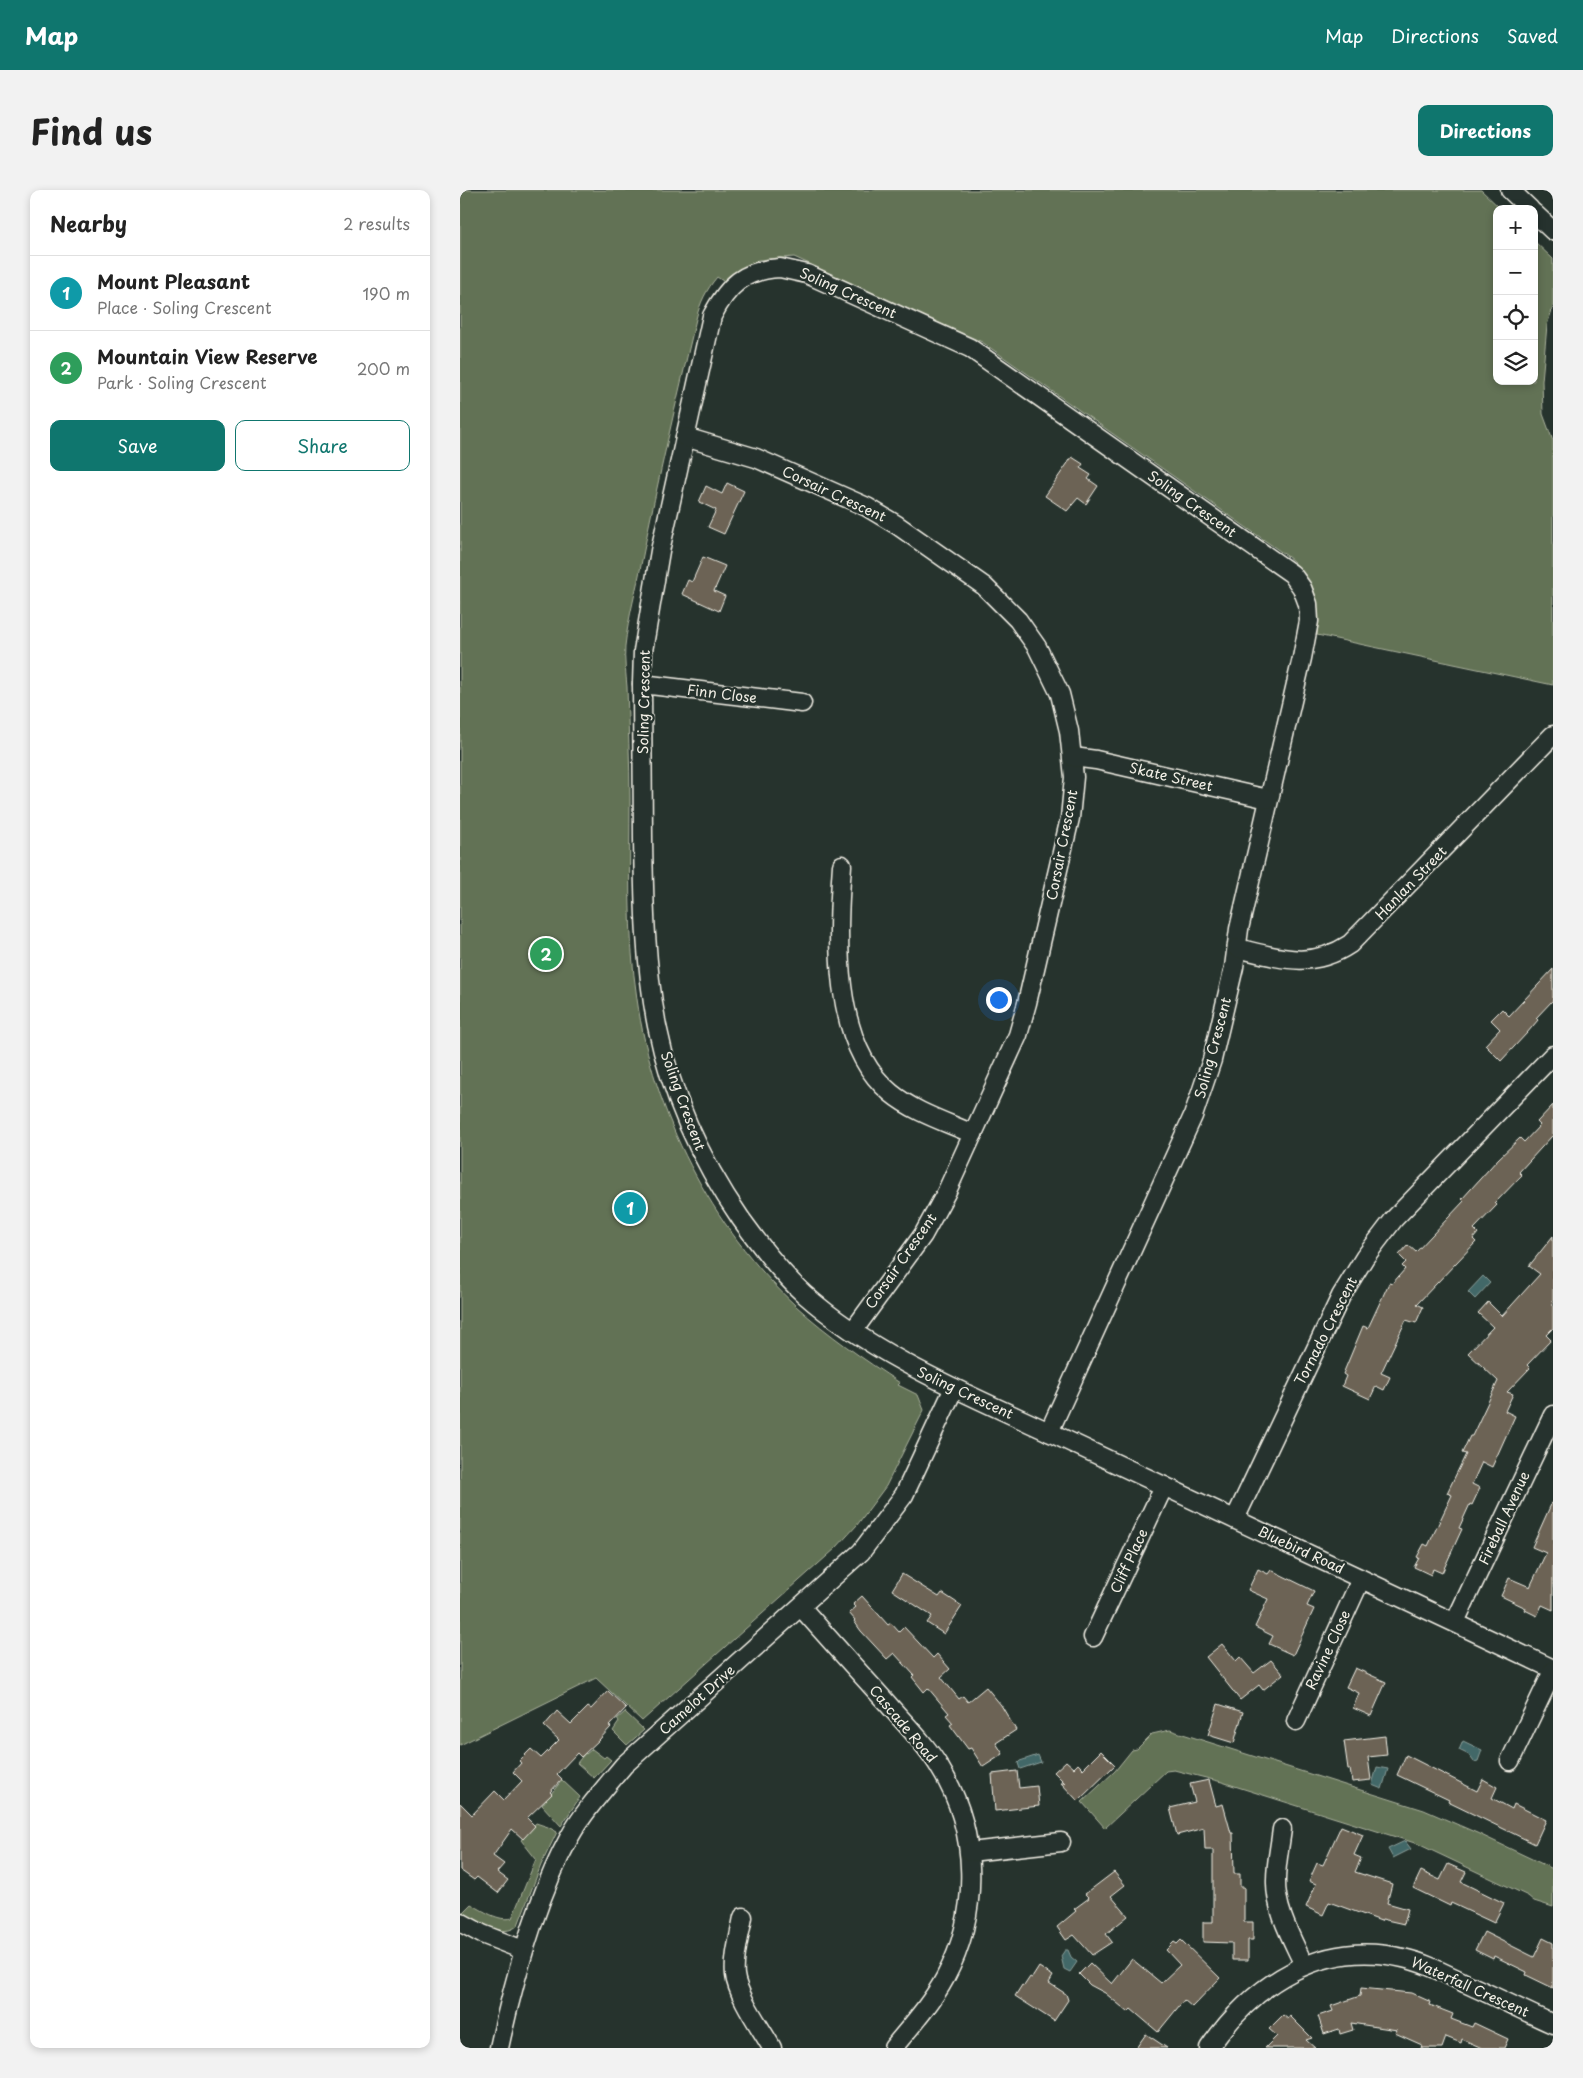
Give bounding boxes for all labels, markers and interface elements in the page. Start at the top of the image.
text: Map [25,17,78,53]
text: Map [1325,22,1363,49]
text: Directions [1391,22,1479,49]
text: Saved [1507,22,1558,49]
text: Find us [30,104,152,157]
button: Directions [1418,105,1553,156]
map controls [1493,205,1538,385]
button: + [1493,205,1538,250]
text: Nearby [50,207,127,239]
text: 2 results [343,211,410,235]
button: − [1493,250,1538,295]
street label: Soling Crescent [796,262,900,323]
text: Mount Pleasant [97,267,250,295]
text: 1 [62,281,70,305]
text: 190 m [362,281,410,305]
text: Place · Soling Crescent [97,295,272,319]
button: locate [1493,295,1538,340]
button: layers [1493,340,1538,385]
text: Mountain View Reserve [97,342,318,370]
text: 2 [60,356,72,380]
text: 200 m [357,356,410,380]
text: Park · Soling Crescent [97,370,267,394]
button: Save [50,420,225,471]
button: Share [235,420,410,471]
street label: Corsair Crescent [779,460,890,527]
street label: Soling Crescent [1144,465,1241,542]
street label: Soling Crescent [632,649,655,754]
street label: Finn Close [686,679,758,708]
street label: Skate Street [1127,757,1215,796]
street label: Corsair Crescent [1040,787,1083,902]
street label: Hanlan Street [1370,841,1452,924]
pin: 2 [530,935,562,973]
your location [986,987,1012,1013]
street label: Soling Crescent [1189,995,1236,1101]
street label: Soling Crescent [656,1048,711,1154]
pin: 1 [614,1189,646,1227]
street label: Corsair Crescent [860,1208,942,1313]
street label: Tornado Crescent [1289,1273,1362,1389]
street label: Soling Crescent [914,1361,1017,1424]
street label: Fireball Avenue [1473,1467,1535,1568]
street label: Bluebird Road [1254,1520,1348,1579]
street label: Cliff Place [1104,1525,1153,1597]
street label: Ravine Close [1300,1606,1355,1693]
street label: Camelot Drive [654,1660,739,1740]
street label: Cascade Road [865,1680,942,1767]
street label: Waterfall Crescent [1408,1951,1533,2022]

